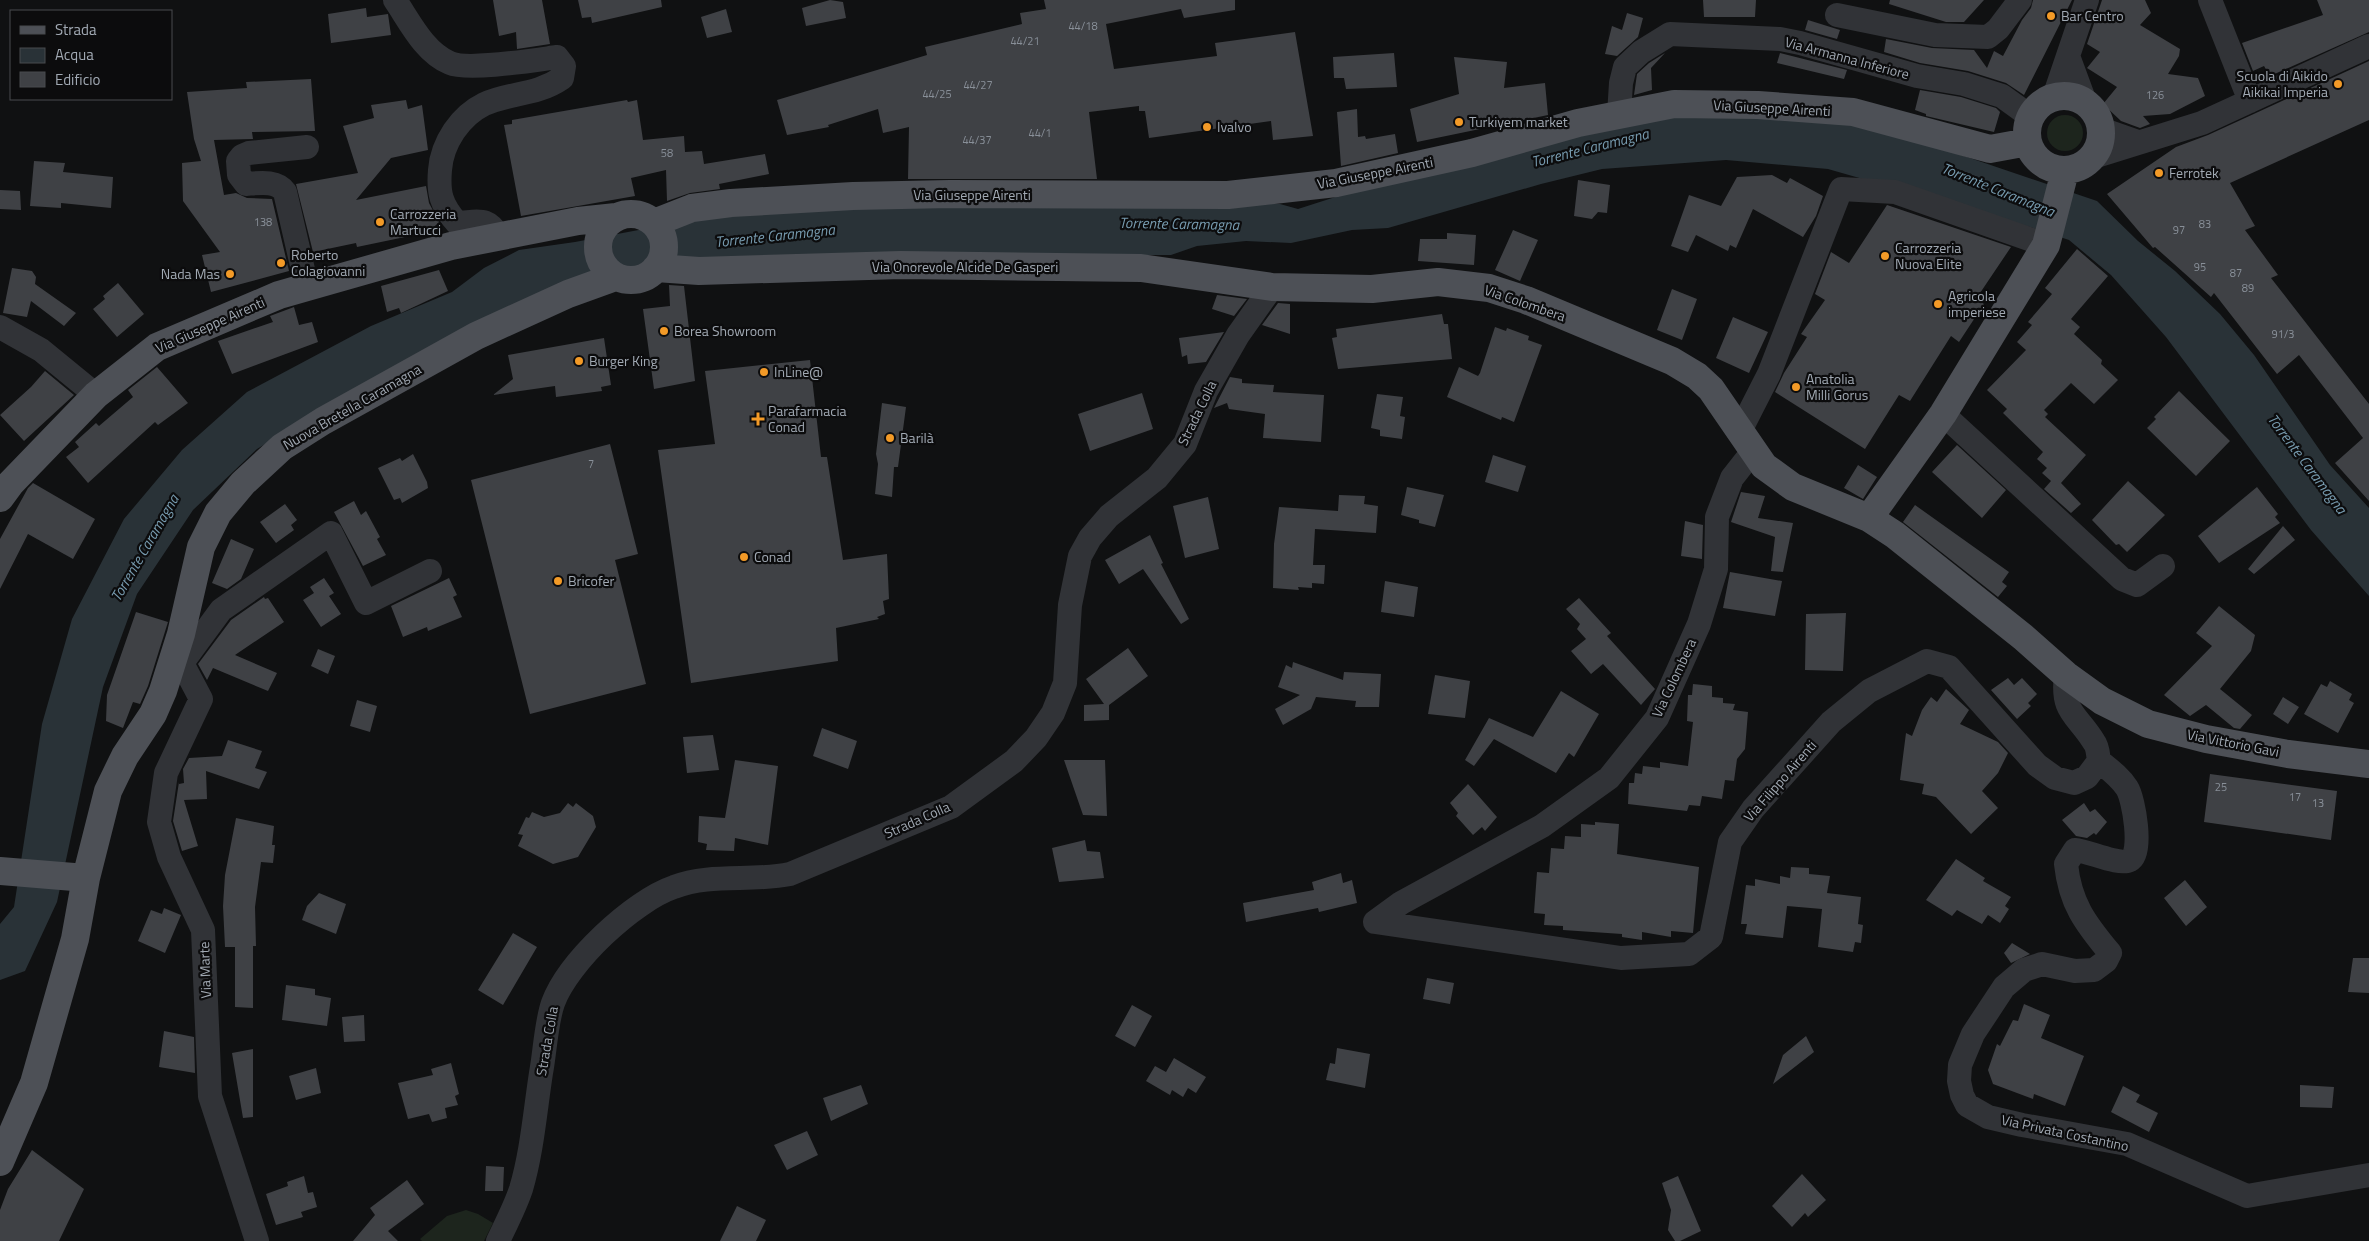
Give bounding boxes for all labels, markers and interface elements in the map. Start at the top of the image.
place label: Bar Centro [2061,5,2124,26]
legend [10,10,172,100]
marker: Bar Centro [2045,10,2057,22]
text: Strada [55,18,97,41]
house number: 44/18 [1068,18,1098,34]
street label: Via Armanna Inferiore [1783,31,1912,84]
house number: 44/21 [1010,33,1040,49]
text: Acqua [55,43,94,66]
place label: Scuola di Aikido Aikikai Imperia [2237,65,2328,102]
text: Edificio [55,68,100,91]
house number: 44/27 [963,77,993,93]
marker: Scuola di Aikido Aikikai Imperia [2332,78,2344,90]
house number: 44/25 [922,86,952,102]
house number: 126 [2146,87,2164,103]
street label: Via Giuseppe Airenti [1713,94,1831,121]
place label: Turkiyem market [1469,111,1568,132]
place label: IvaIvo [1217,116,1252,137]
marker: Turkiyem market [1453,116,1465,128]
marker: IvaIvo [1201,121,1213,133]
water label: Torrente Caramagna [1529,121,1652,173]
house number: 44/1 [1028,125,1052,141]
house number: 44/37 [962,132,992,148]
house number: 58 [661,145,673,161]
street label: Via Giuseppe Airenti [1315,151,1435,194]
water label: Torrente Caramagna [1938,156,2059,223]
place label: Ferrotek [2169,162,2219,183]
marker: Ferrotek [2153,167,2165,179]
street label: Via Giuseppe Airenti [913,184,1031,205]
place label: Carrozzeria Martucci [390,203,456,240]
water label: Torrente Caramagna [1119,211,1241,236]
house number: 138 [254,214,272,230]
marker: Carrozzeria Martucci [374,216,386,228]
house number: 83 [2199,216,2211,232]
water label: Torrente Caramagna [714,218,837,253]
house number: 97 [2173,222,2185,238]
place label: Carrozzeria Nuova Elite [1895,237,1962,274]
place label: Roberto Colagiovanni [291,244,365,281]
marker: Carrozzeria Nuova Elite [1879,250,1891,262]
street label: Via Onorevole Alcide De Gasperi [872,256,1058,277]
marker: Roberto Colagiovanni [275,257,287,269]
house number: 95 [2194,259,2206,275]
place label: Nada Mas [161,263,220,284]
house number: 87 [2230,265,2242,281]
marker: Nada Mas [224,268,236,280]
street label: Via Colombera [1482,279,1569,326]
house number: 89 [2242,280,2254,296]
place label: Agricola imperiese [1948,285,2006,322]
street label: Via Giuseppe Airenti [152,291,268,358]
marker: Agricola imperiese [1932,298,1944,310]
place label: Borea Showroom [674,320,776,341]
marker: Borea Showroom [658,325,670,337]
house number: 91/3 [2271,326,2295,342]
place label: Burger King [589,350,658,371]
marker: Burger King [573,355,585,367]
street label: Nuova Bretella Caramagna [279,358,425,455]
place label: InLine@ [774,361,823,382]
marker: InLine@ [758,366,770,378]
place label: Anatolia Milli Gorus [1806,368,1868,405]
street label: Strada Colla [1172,377,1221,449]
marker: Anatolia Milli Gorus [1790,381,1802,393]
place label: Parafarmacia Conad [768,400,847,437]
water label: Torrente Caramagna [2262,409,2354,520]
marker: Parafarmacia Conad [752,413,764,425]
place label: Barilà [900,427,934,448]
marker: Barilà [884,432,896,444]
house number: 7 [588,456,594,472]
water label: Torrente Caramagna [105,489,185,605]
place label: Conad [754,546,791,567]
marker: Conad [738,551,750,563]
place label: Bricofer [568,570,615,591]
marker: Bricofer [552,575,564,587]
street label: Via Colombera [1646,635,1701,721]
street label: Via Vittorio Gavi [2185,723,2281,762]
street label: Via Filippo Airenti [1738,735,1821,826]
house number: 25 [2215,779,2227,795]
house number: 17 [2289,789,2301,805]
house number: 13 [2312,795,2324,811]
street label: Strada Colla [881,796,953,843]
street label: Via Marte [193,941,216,999]
street label: Strada Colla [530,1005,563,1077]
street label: Via Privata Costantino [1999,1109,2131,1156]

